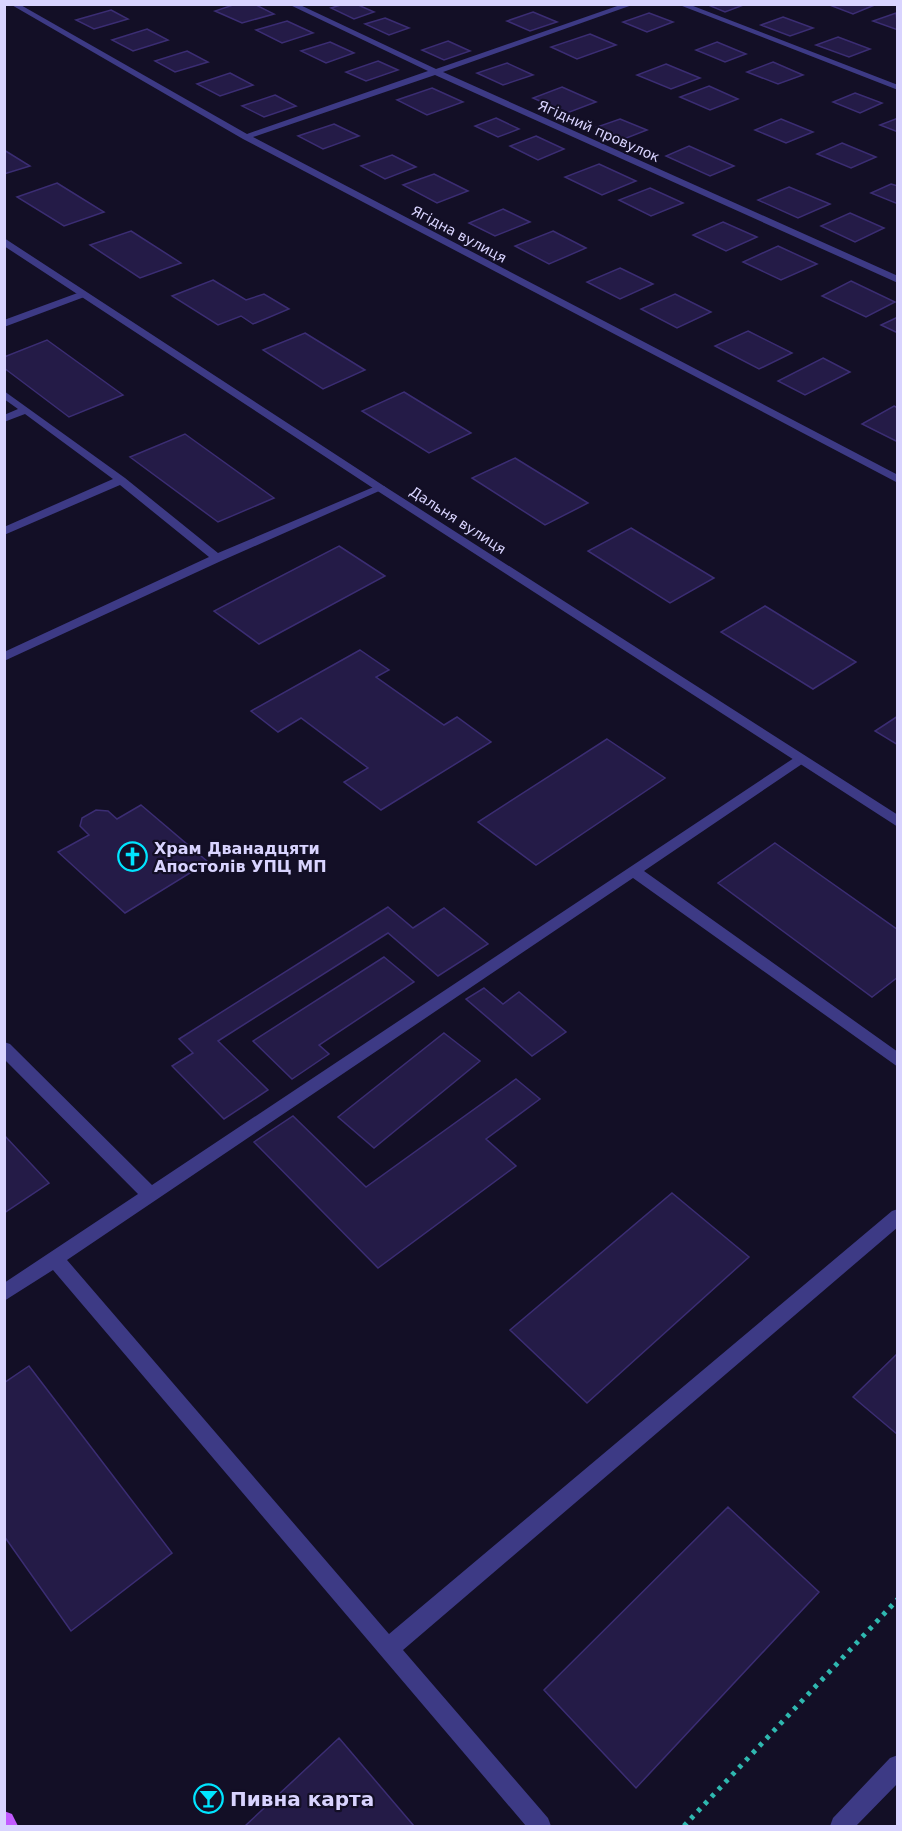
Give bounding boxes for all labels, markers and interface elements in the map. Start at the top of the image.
street label: Ягідний провулок [536,97,662,165]
street label: Ягідна вулиця [409,202,509,266]
street label: Дальня вулиця [407,483,509,557]
place label: Храм Дванадцяти Апостолів УПЦ МП [154,839,327,876]
church icon: Храм Дванадцяти Апостолів УПЦ МП [117,841,149,873]
bar icon: Пивна карта [193,1783,225,1815]
place label: Пивна карта [230,1787,374,1811]

